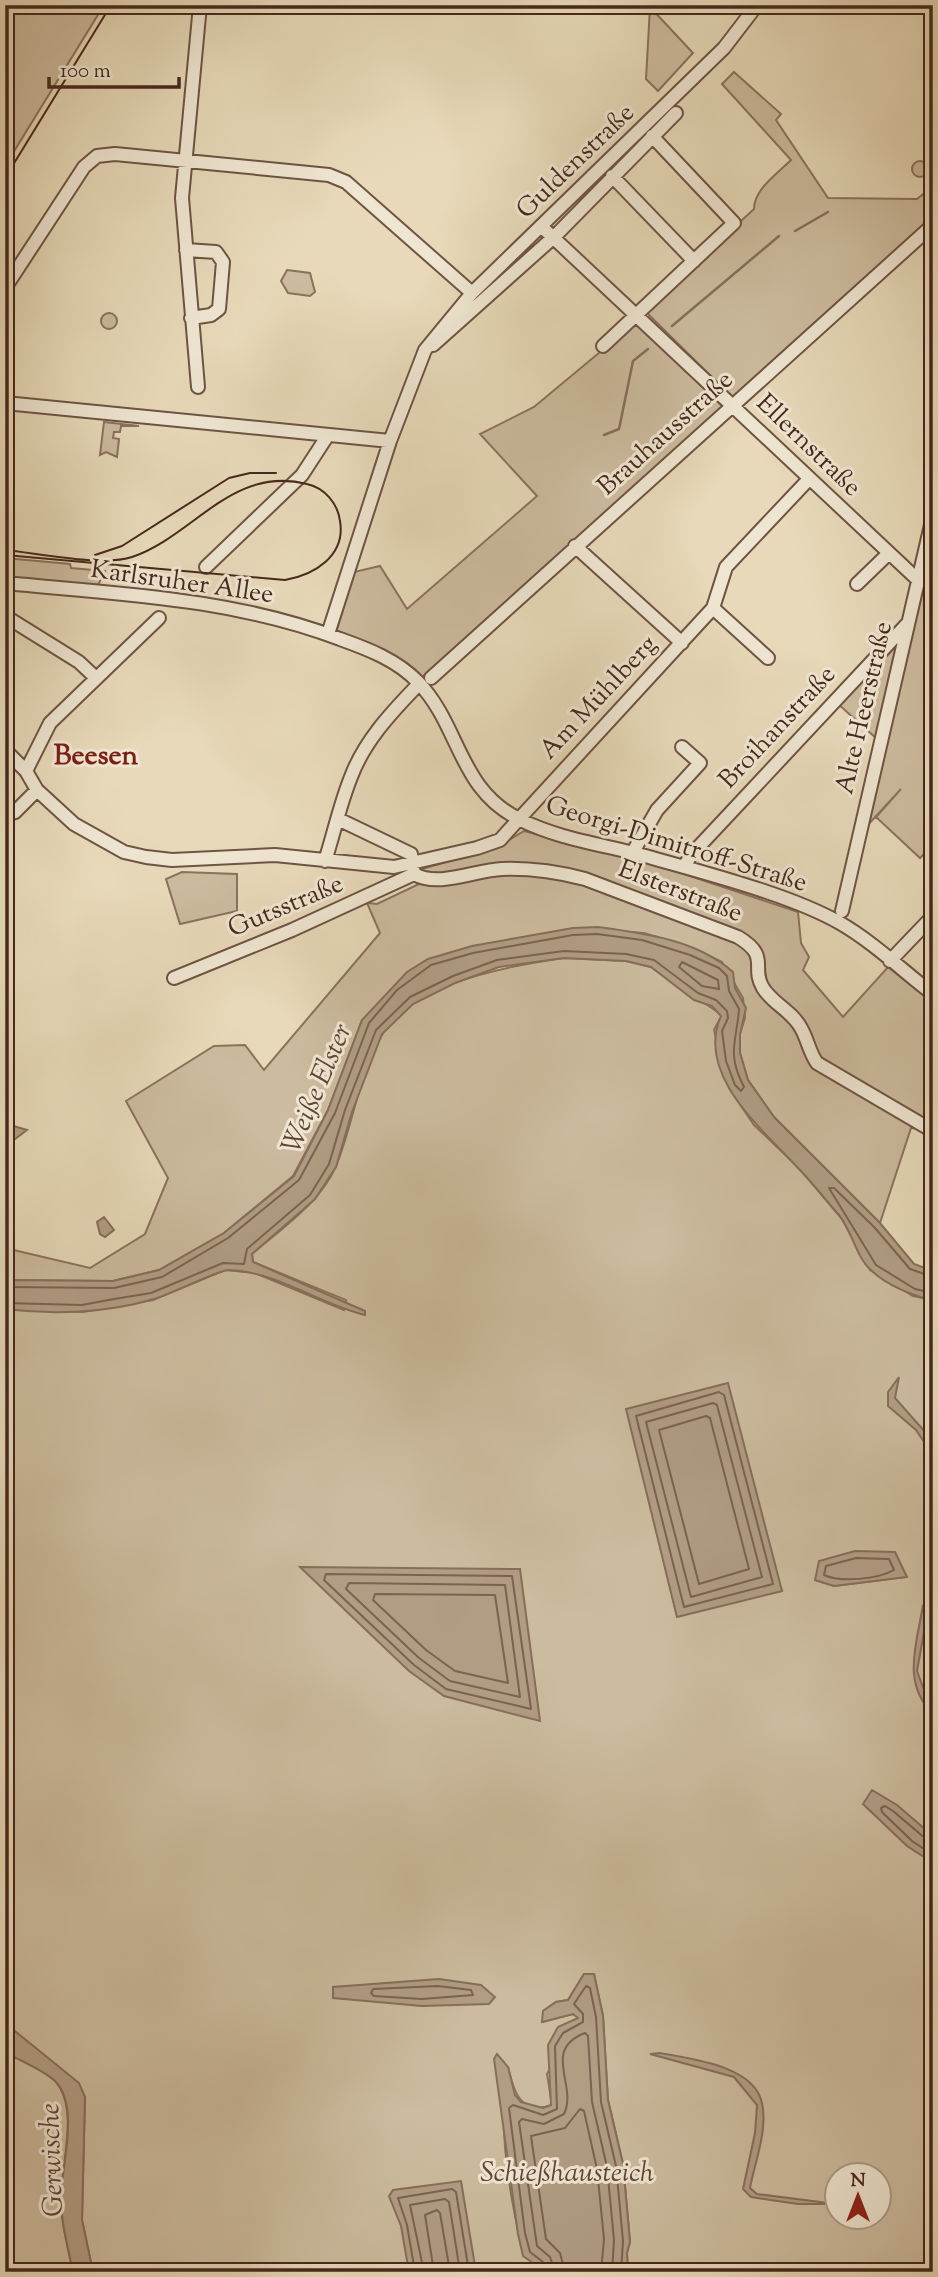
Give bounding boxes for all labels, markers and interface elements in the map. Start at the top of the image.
scale bar [49,46,178,90]
text: 100 m [60,57,111,87]
street label: Guldenstraße [509,96,643,228]
street label: Brauhausstraße [590,363,742,505]
street label: Ellernstraße [747,386,869,506]
street label: Karlsruher Allee [88,552,276,614]
street label: Alte Heerstraße [827,618,903,798]
street label: Am Mühlberg [532,628,666,768]
street label: Broihanstraße [711,658,845,798]
district label: Beesen [54,737,139,777]
street label: Georgi-Dimitroff-Straße [541,788,811,902]
street label: Elsterstraße [612,851,748,933]
street label: Gutsstraße [223,866,349,948]
water label: Weiße Elster [273,1018,363,1160]
water label: Gerwische [31,2103,75,2217]
water label: Schießhausteich [480,2154,654,2194]
north arrow [822,2162,892,2232]
text: N [850,2168,866,2195]

